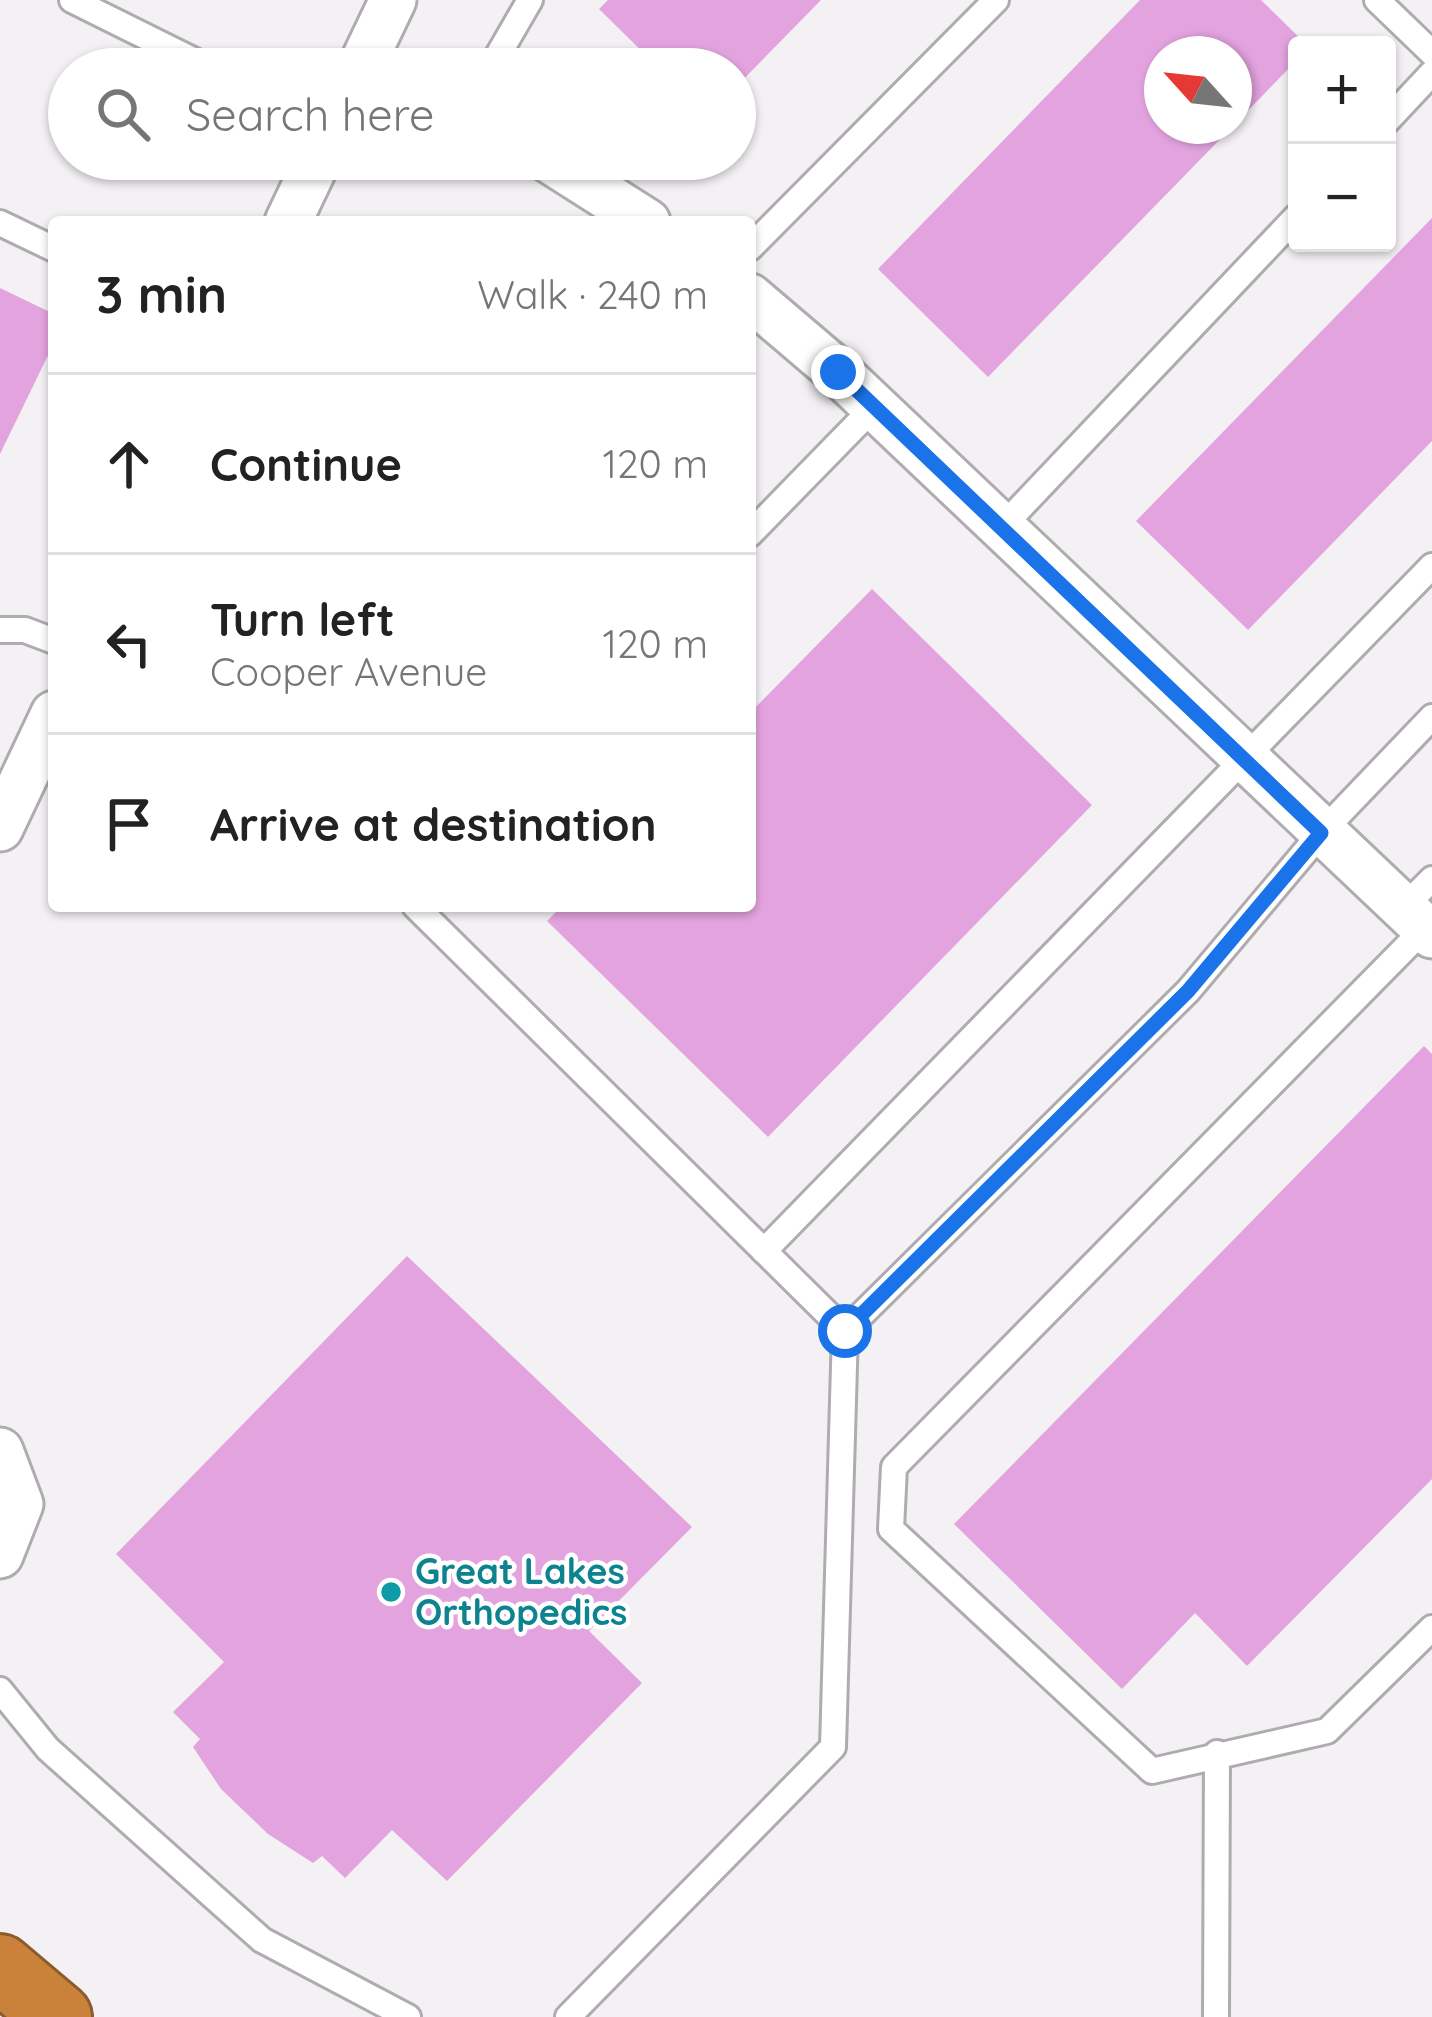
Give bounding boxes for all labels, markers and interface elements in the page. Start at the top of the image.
north arrow [1144,36,1252,144]
map controls [1288,36,1396,252]
button: + [1288,36,1396,144]
search box [48,48,756,180]
icon: search [90,81,156,147]
text: Search here [186,86,434,142]
button: − [1288,144,1396,252]
text: 3 min [96,262,227,326]
text: Walk · 240 m [477,270,708,319]
route end [811,345,865,399]
icon: ahead [96,431,162,497]
text: Continue [210,436,402,492]
text: 120 m [603,439,708,488]
text: Turn left [210,591,395,647]
icon: left [96,611,162,677]
text: 120 m [603,619,708,668]
text: Cooper Avenue [210,647,487,696]
icon: arrive [96,791,162,857]
text: Arrive at destination [210,796,656,852]
route start [818,1304,872,1358]
place label: Great Lakes Orthopedics [415,1548,627,1634]
marker: Great Lakes Orthopedics [378,1579,404,1605]

